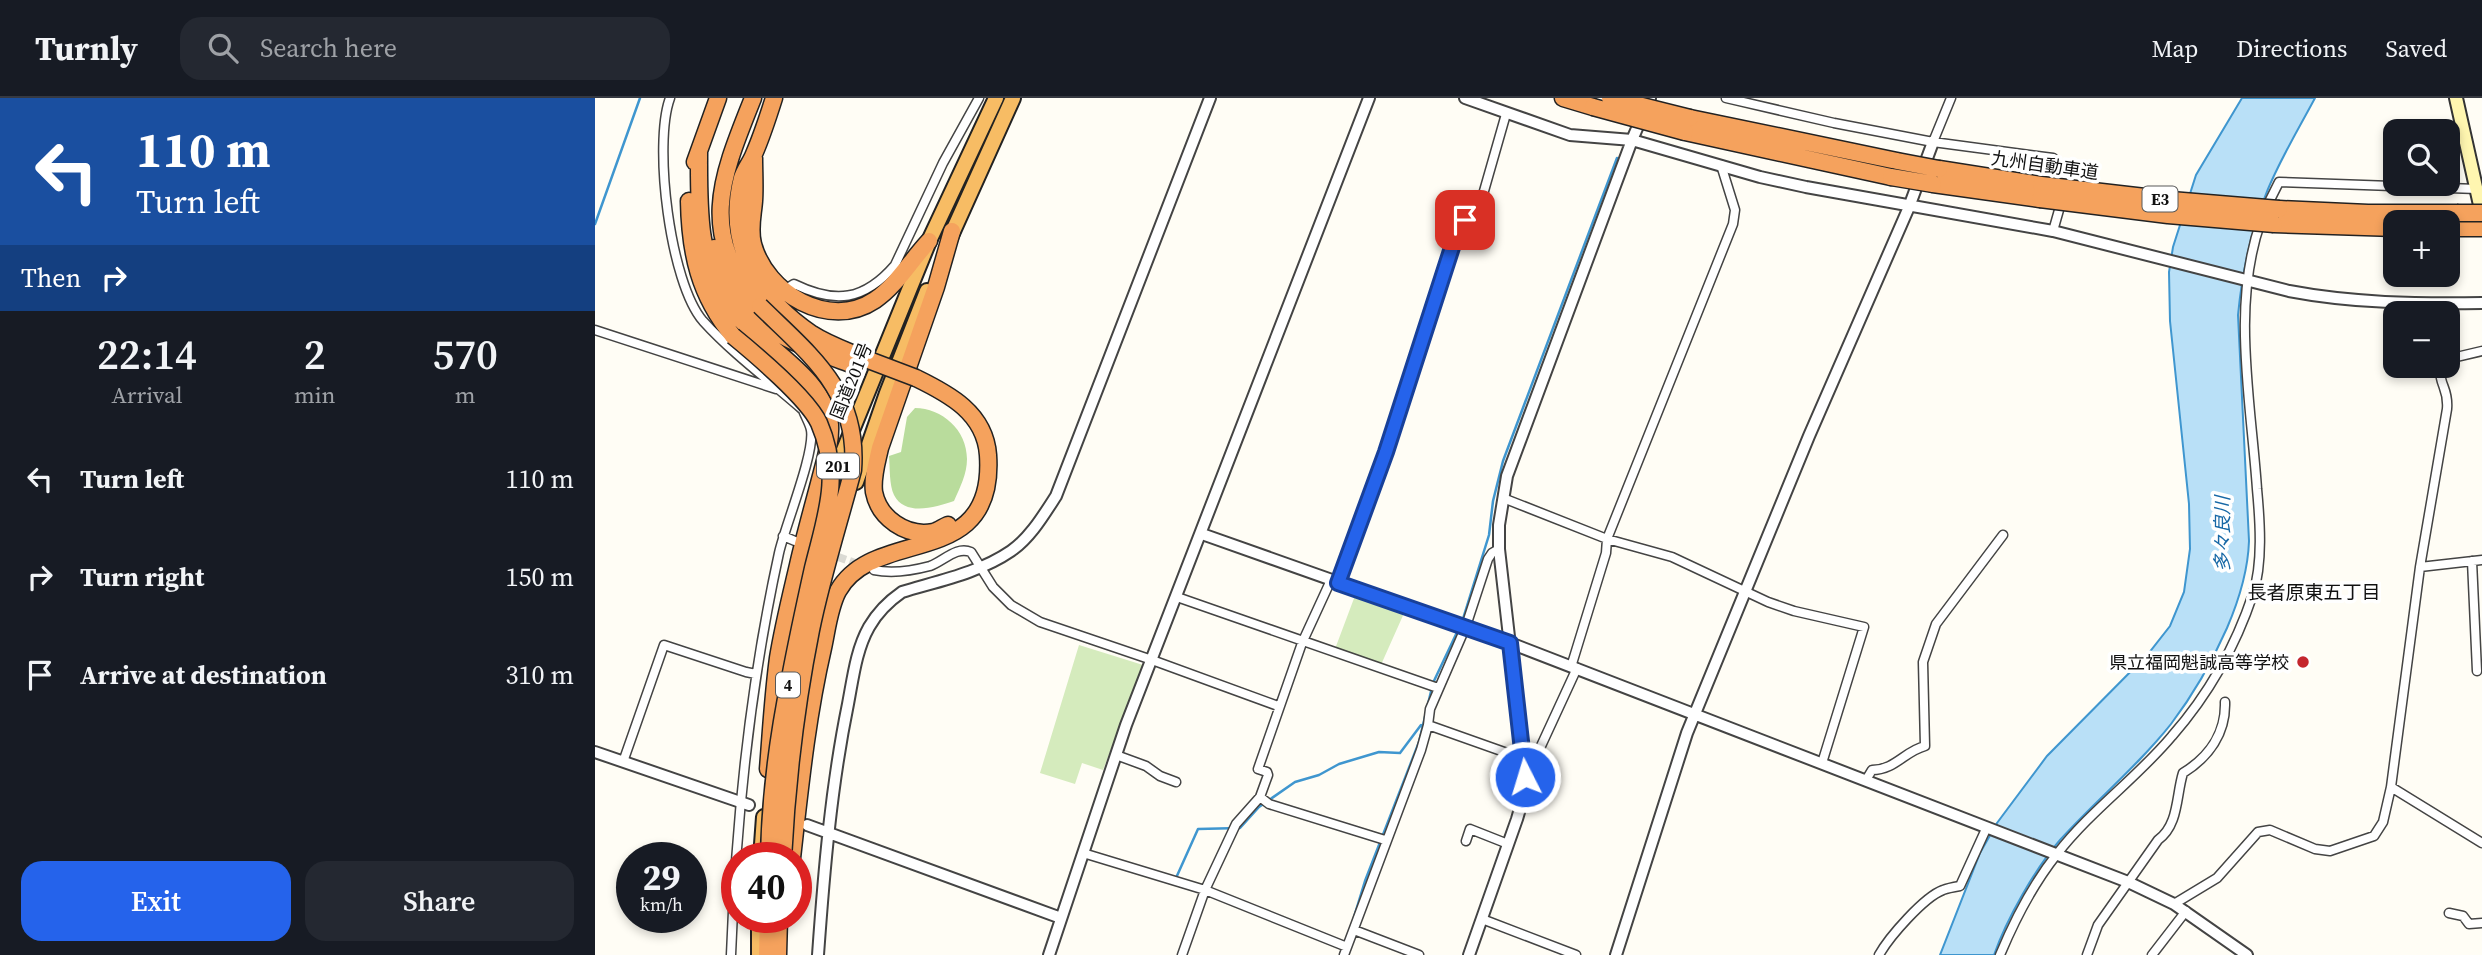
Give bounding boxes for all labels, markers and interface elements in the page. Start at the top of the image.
search box [180,17,670,80]
text: Turnly [35,26,138,71]
icon: search [204,29,242,67]
text: Search here [260,30,397,66]
text: Map [2151,32,2198,65]
text: Directions [2236,32,2347,65]
text: Saved [2385,32,2447,65]
text: 110 m [136,116,271,183]
map controls [2383,119,2460,378]
button: search [2383,119,2460,196]
icon: left [21,126,112,217]
street label: 九州自動車道 [1990,145,2100,185]
text: Turn left [136,180,260,224]
road number: E3 [2143,186,2177,212]
pin [1435,190,1495,250]
icon: arrive [1446,201,1484,239]
button: + [2383,210,2460,287]
icon: right [95,259,133,297]
text: Then [21,260,81,296]
button: − [2383,301,2460,378]
text: 22:14 [97,325,197,383]
text: 2 [304,325,326,383]
text: 570 [432,325,498,383]
street label: 国道201号 [824,339,878,423]
text: Arrival [111,379,183,411]
text: min [294,379,335,411]
text: m [455,379,476,411]
road number: 201 [817,454,859,478]
icon: left [21,460,59,498]
text: Turn left [80,461,184,497]
text: 110 m [506,461,574,497]
water label: 多々良川 [2209,494,2235,572]
icon: right [21,558,59,596]
text: Turn right [80,559,204,595]
text: 150 m [506,559,574,595]
district label: 長者原東五丁目 [2247,579,2381,605]
place label: 県立福岡魁誠高等学校 [2109,650,2289,675]
marker: 県立福岡魁誠高等学校 [2295,654,2311,670]
icon: arrive [21,656,59,694]
text: Arrive at destination [80,657,327,693]
text: 310 m [506,657,574,693]
road number: 4 [776,672,800,698]
position arrow [1488,740,1562,814]
speed limit sign: 40 [721,842,812,933]
text: 29 [643,854,680,902]
button: Exit [21,861,291,941]
button: Share [305,861,574,941]
text: km/h [640,892,683,917]

